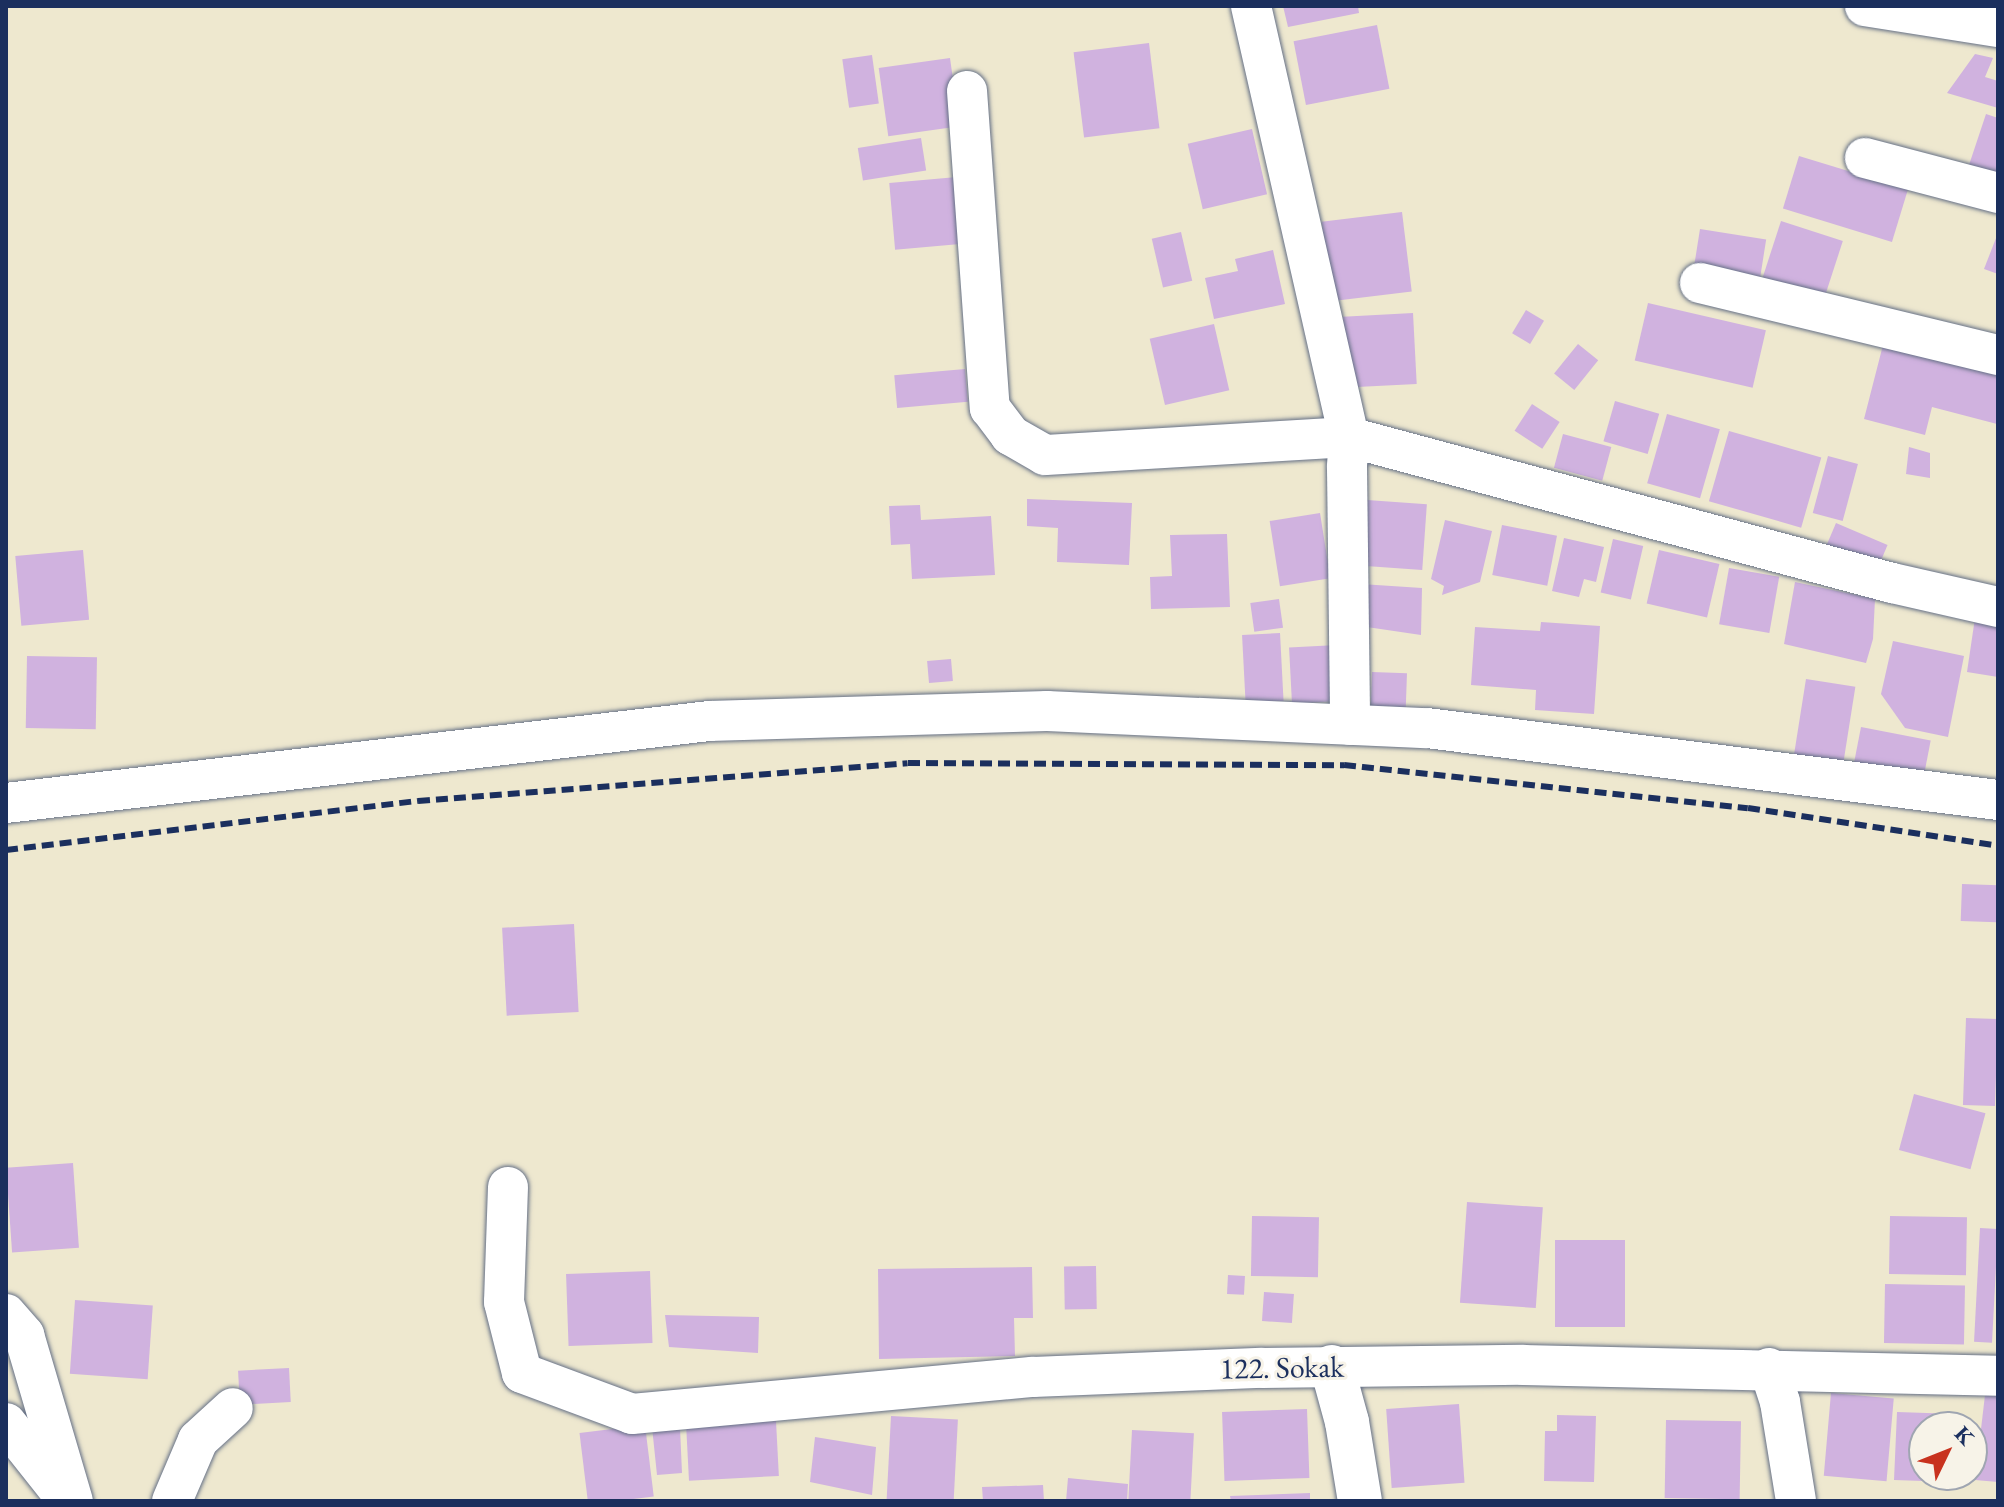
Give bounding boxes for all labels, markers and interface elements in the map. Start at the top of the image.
street label: 122. Sokak [1219,1349,1345,1387]
north arrow [1908,1411,1988,1491]
text: K [1948,1420,1981,1452]

